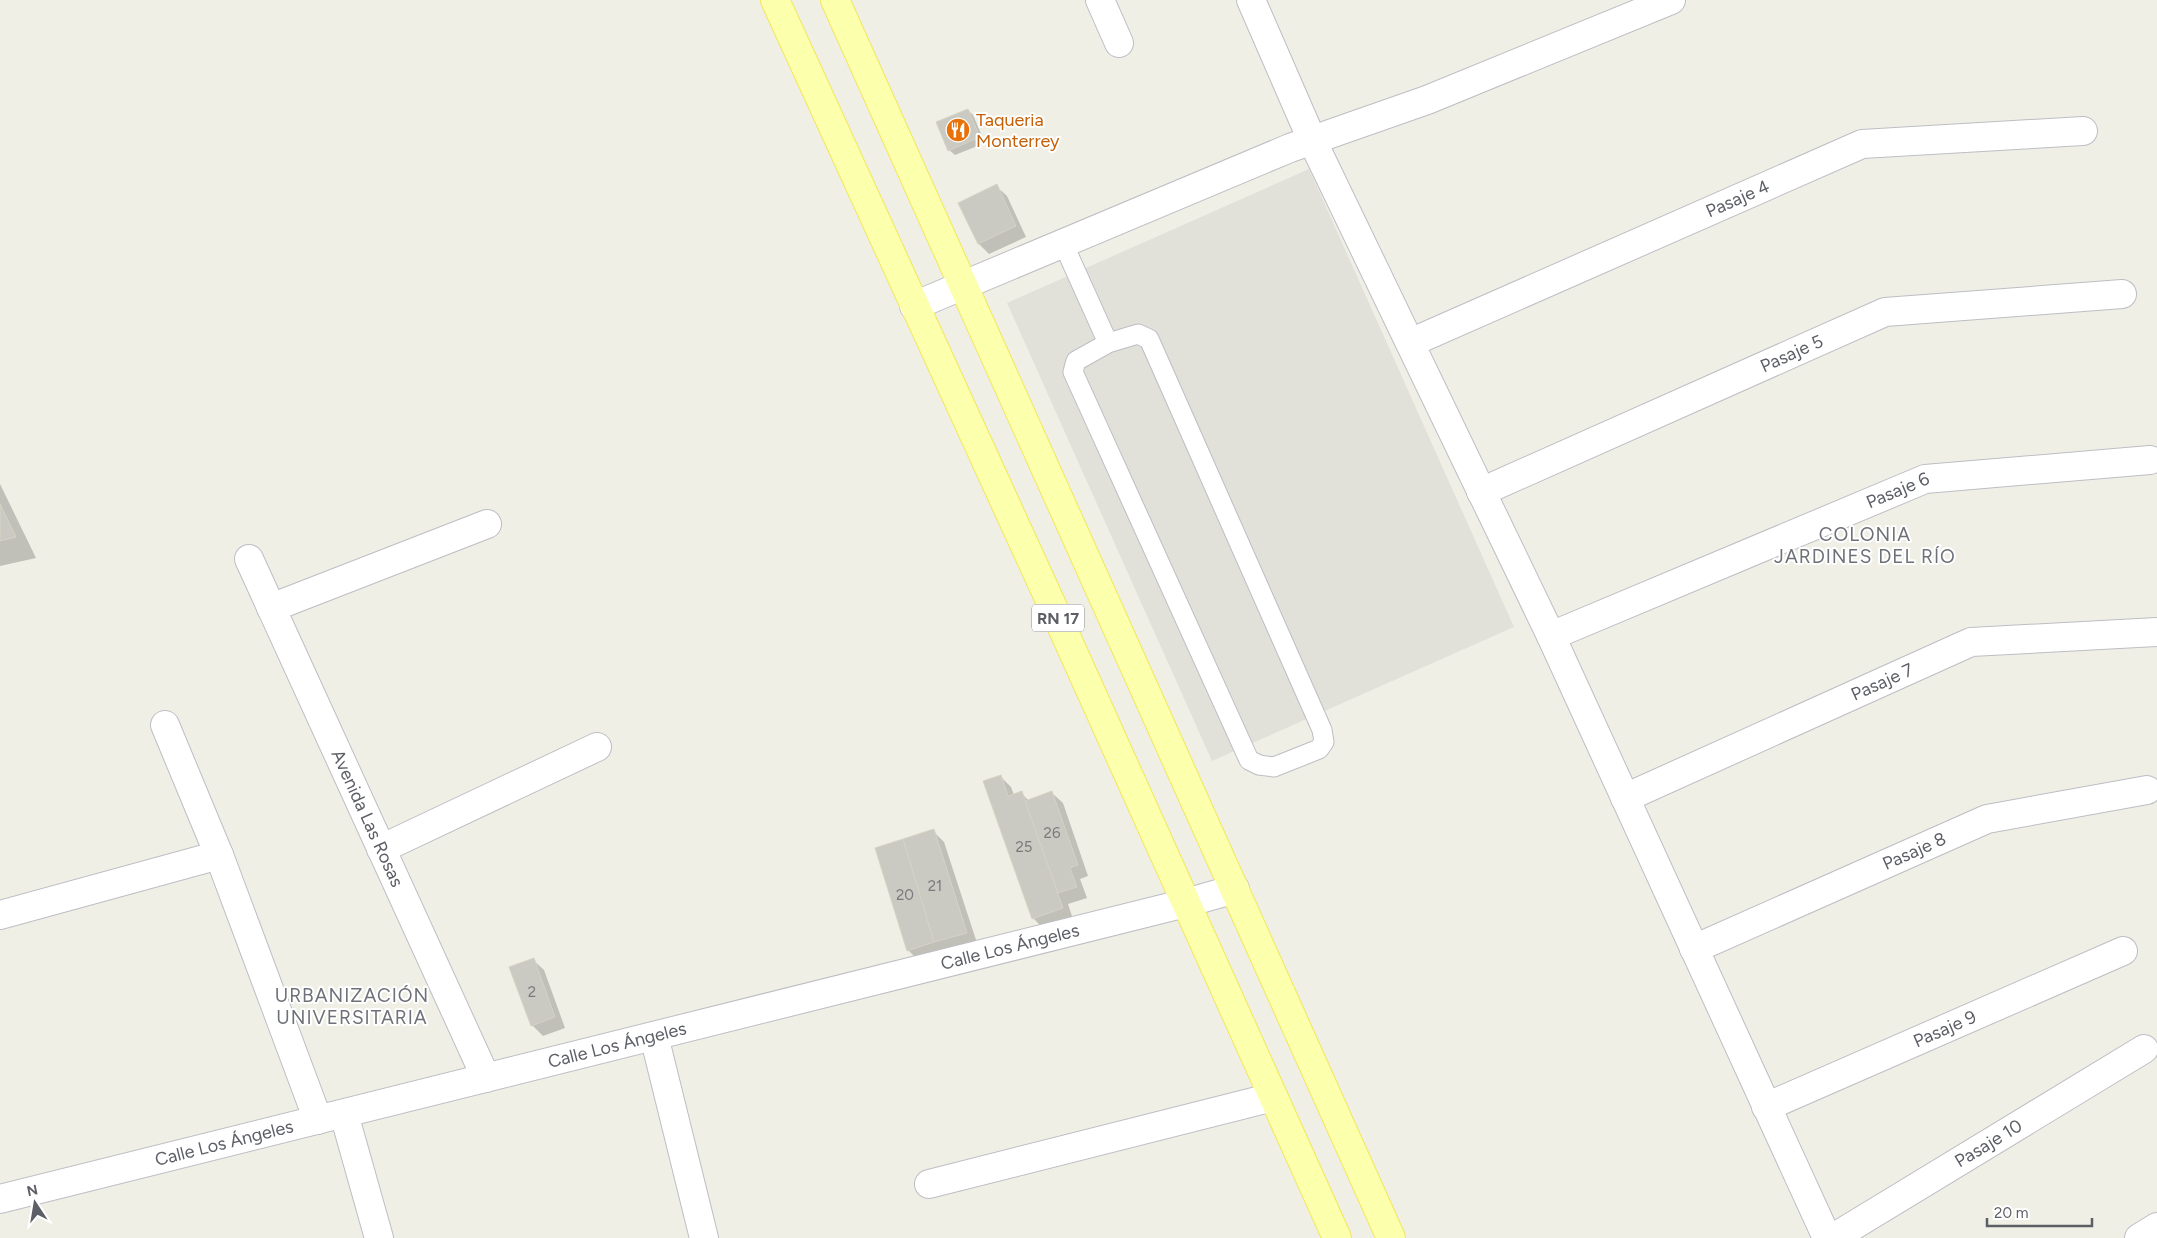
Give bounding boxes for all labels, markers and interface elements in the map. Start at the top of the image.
place label: Taqueria Monterrey [976,109,1060,152]
restaurant icon: Taqueria Monterrey [945,117,971,143]
street label: Pasaje 4 [1702,175,1773,222]
street label: Pasaje 5 [1757,330,1826,377]
street label: Pasaje 6 [1863,467,1933,513]
district label: COLONIA JARDINES DEL RÍO [1774,523,1956,568]
road number: RN 17 [1032,604,1084,632]
street label: Pasaje 7 [1848,658,1917,706]
street label: Avenida Las Rosas [327,746,408,890]
house number: 26 [1044,824,1061,842]
street label: Pasaje 8 [1879,828,1949,875]
house number: 25 [1015,838,1033,856]
house number: 21 [928,877,942,895]
house number: 20 [896,886,914,904]
street label: Calle Los Ángeles [939,919,1082,975]
house number: 2 [528,983,536,1001]
district label: URBANIZACIÓN UNIVERSITARIA [275,984,429,1029]
street label: Pasaje 9 [1910,1006,1979,1052]
street label: Calle Los Ángeles [546,1017,689,1073]
street label: Calle Los Ángeles [153,1115,296,1171]
street label: Pasaje 10 [1951,1115,2026,1172]
north arrow [10,1178,60,1228]
text: N [25,1181,39,1200]
scale bar [1987,1196,2092,1228]
text: 20 m [1994,1204,2028,1222]

